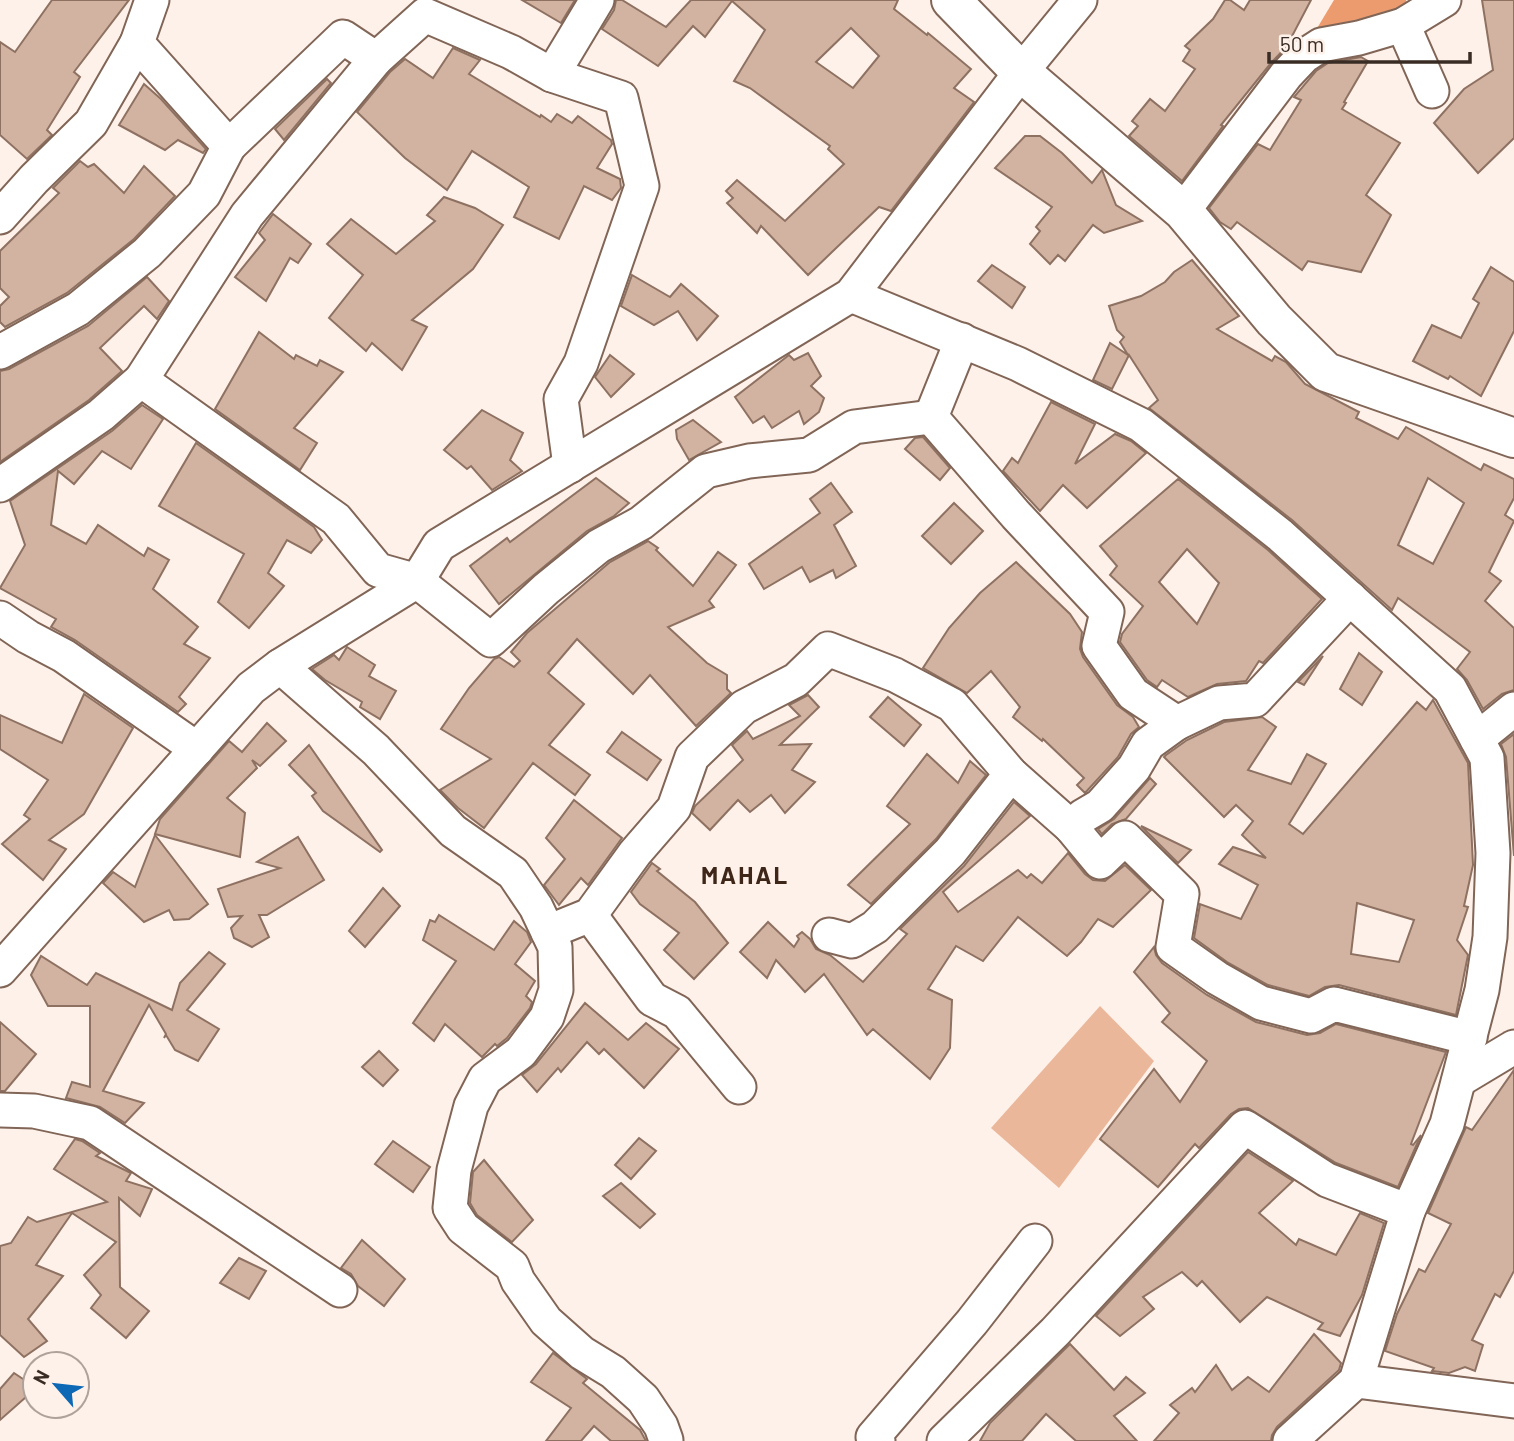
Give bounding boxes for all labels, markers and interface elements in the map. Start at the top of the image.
scale bar [1269,21,1470,65]
text: 50 m [1280,31,1324,56]
district label: MAHAL [701,860,789,889]
north arrow [21,1350,91,1420]
text: N [27,1366,54,1388]

